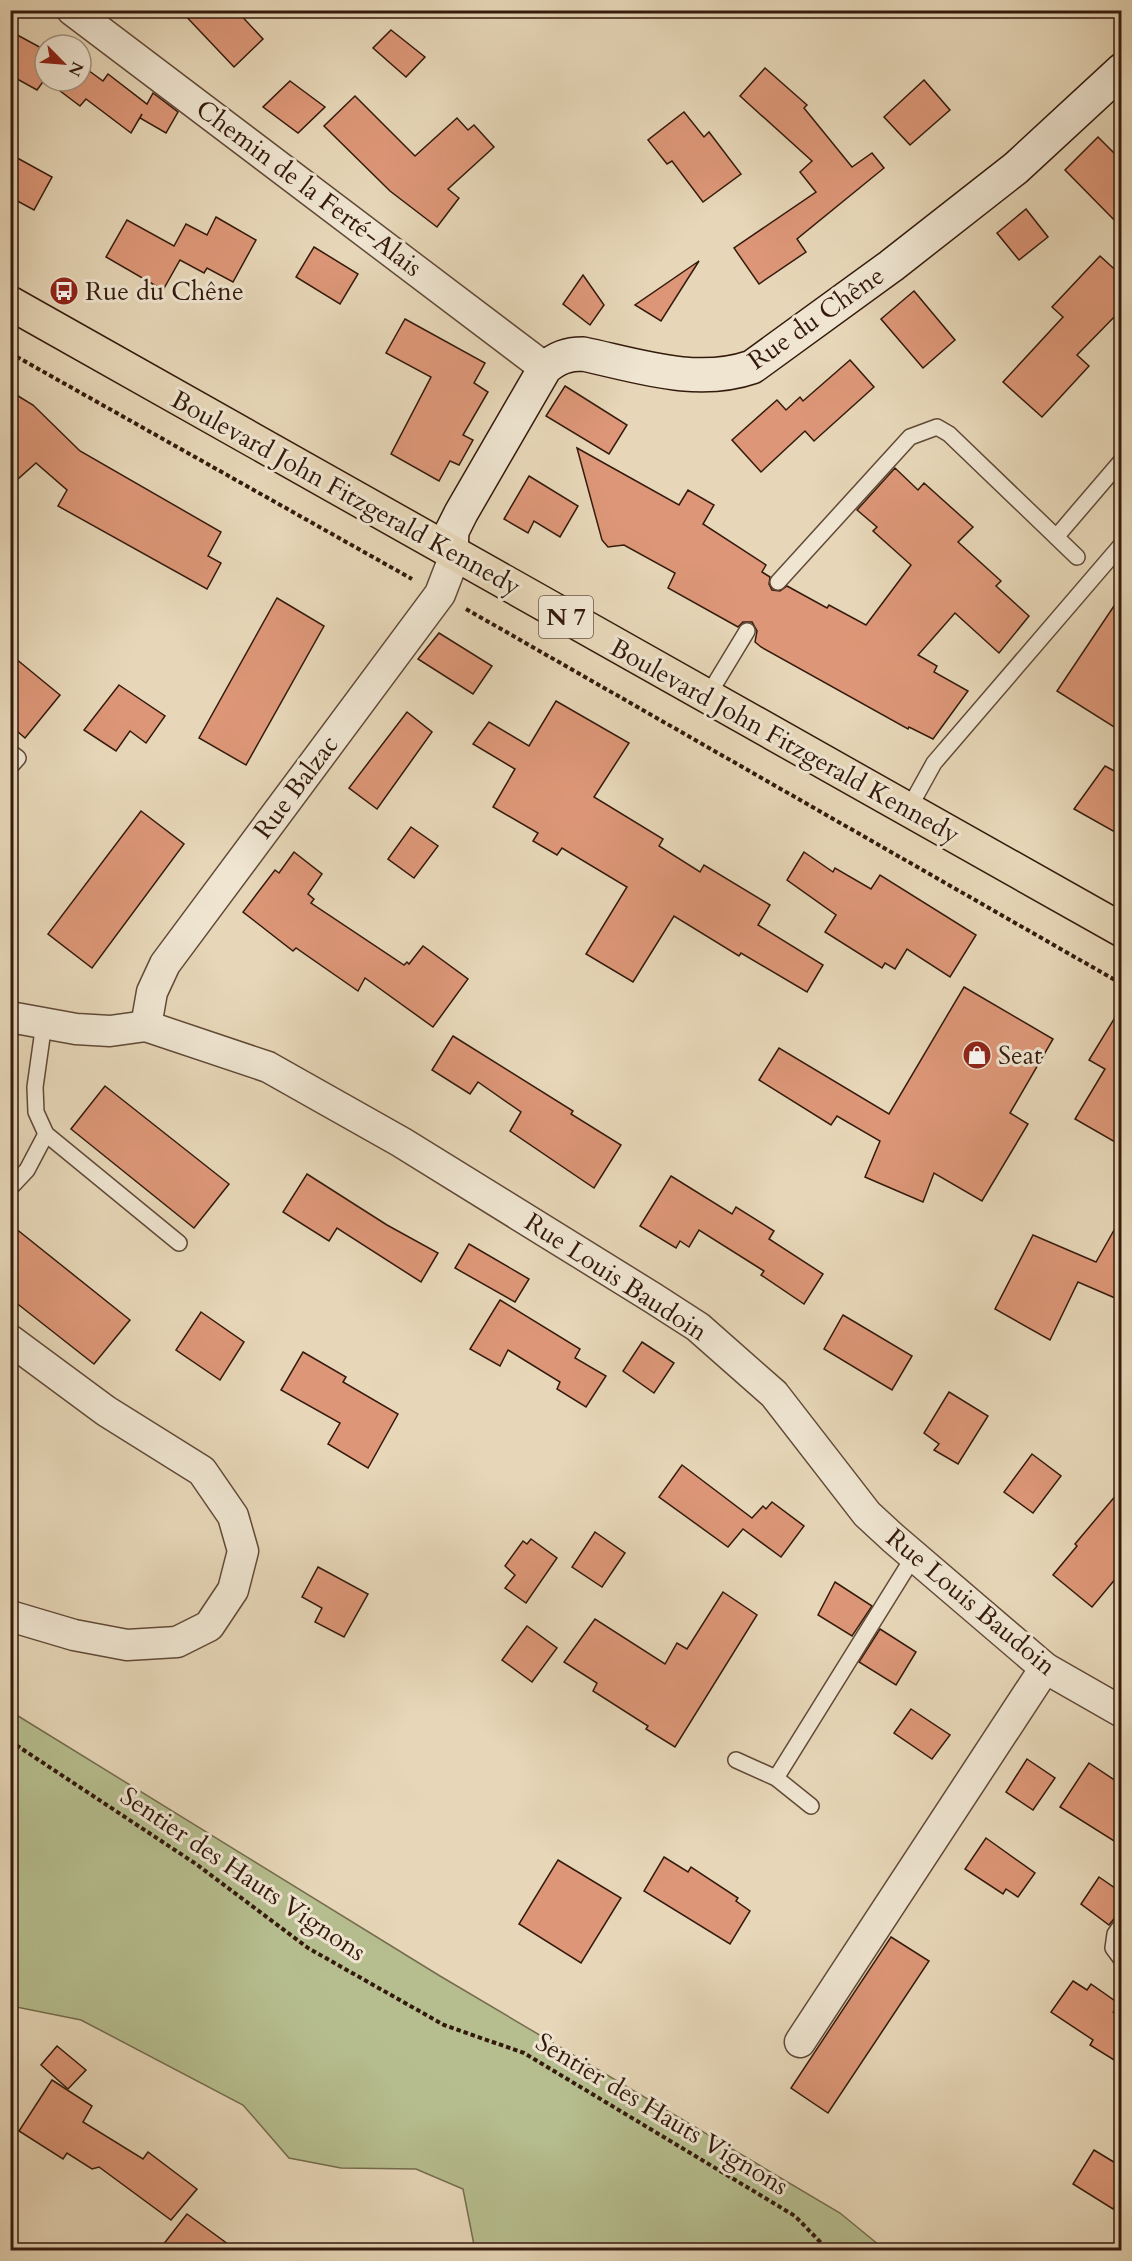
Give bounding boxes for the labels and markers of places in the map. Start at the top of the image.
place label: Rue du Chêne [85,274,244,309]
bus stop icon: Rue du Chêne [48,275,80,307]
place label: Seat [998,1038,1042,1073]
shop icon: Seat [961,1039,993,1071]

